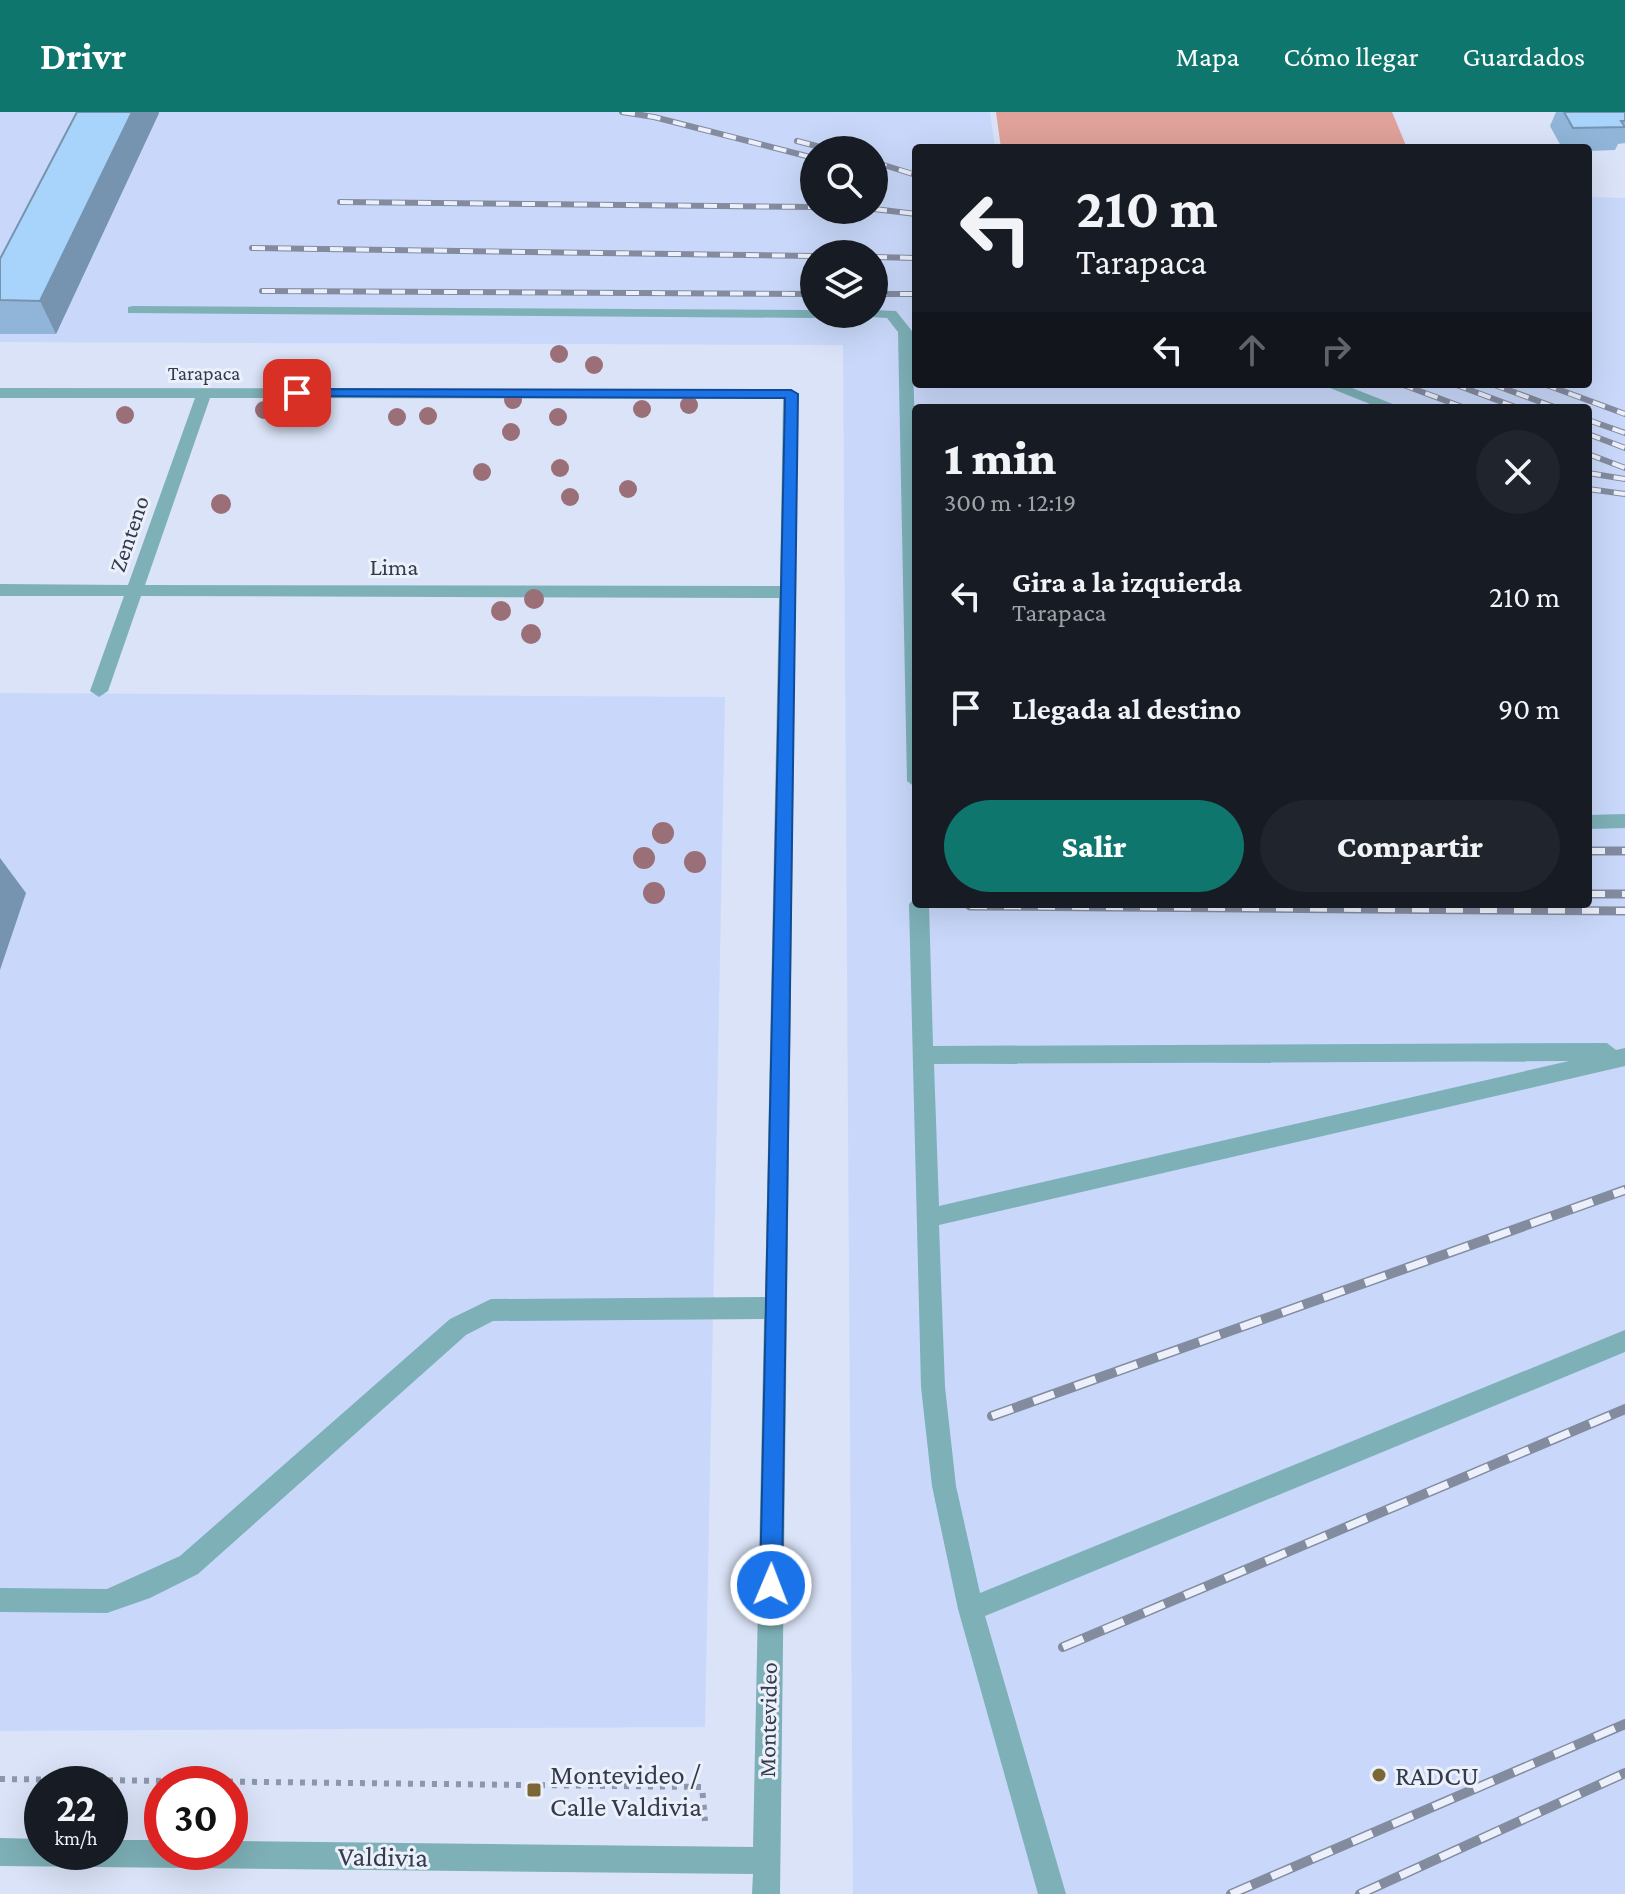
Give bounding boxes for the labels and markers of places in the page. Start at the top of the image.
pin [263,359,331,427]
place label: Montevideo / Calle Valdivia [550,1759,702,1822]
place label: RADCU [1395,1760,1479,1791]
marker: RADCU [1370,1766,1388,1784]
marker: Montevideo / Calle Valdivia [525,1781,543,1799]

